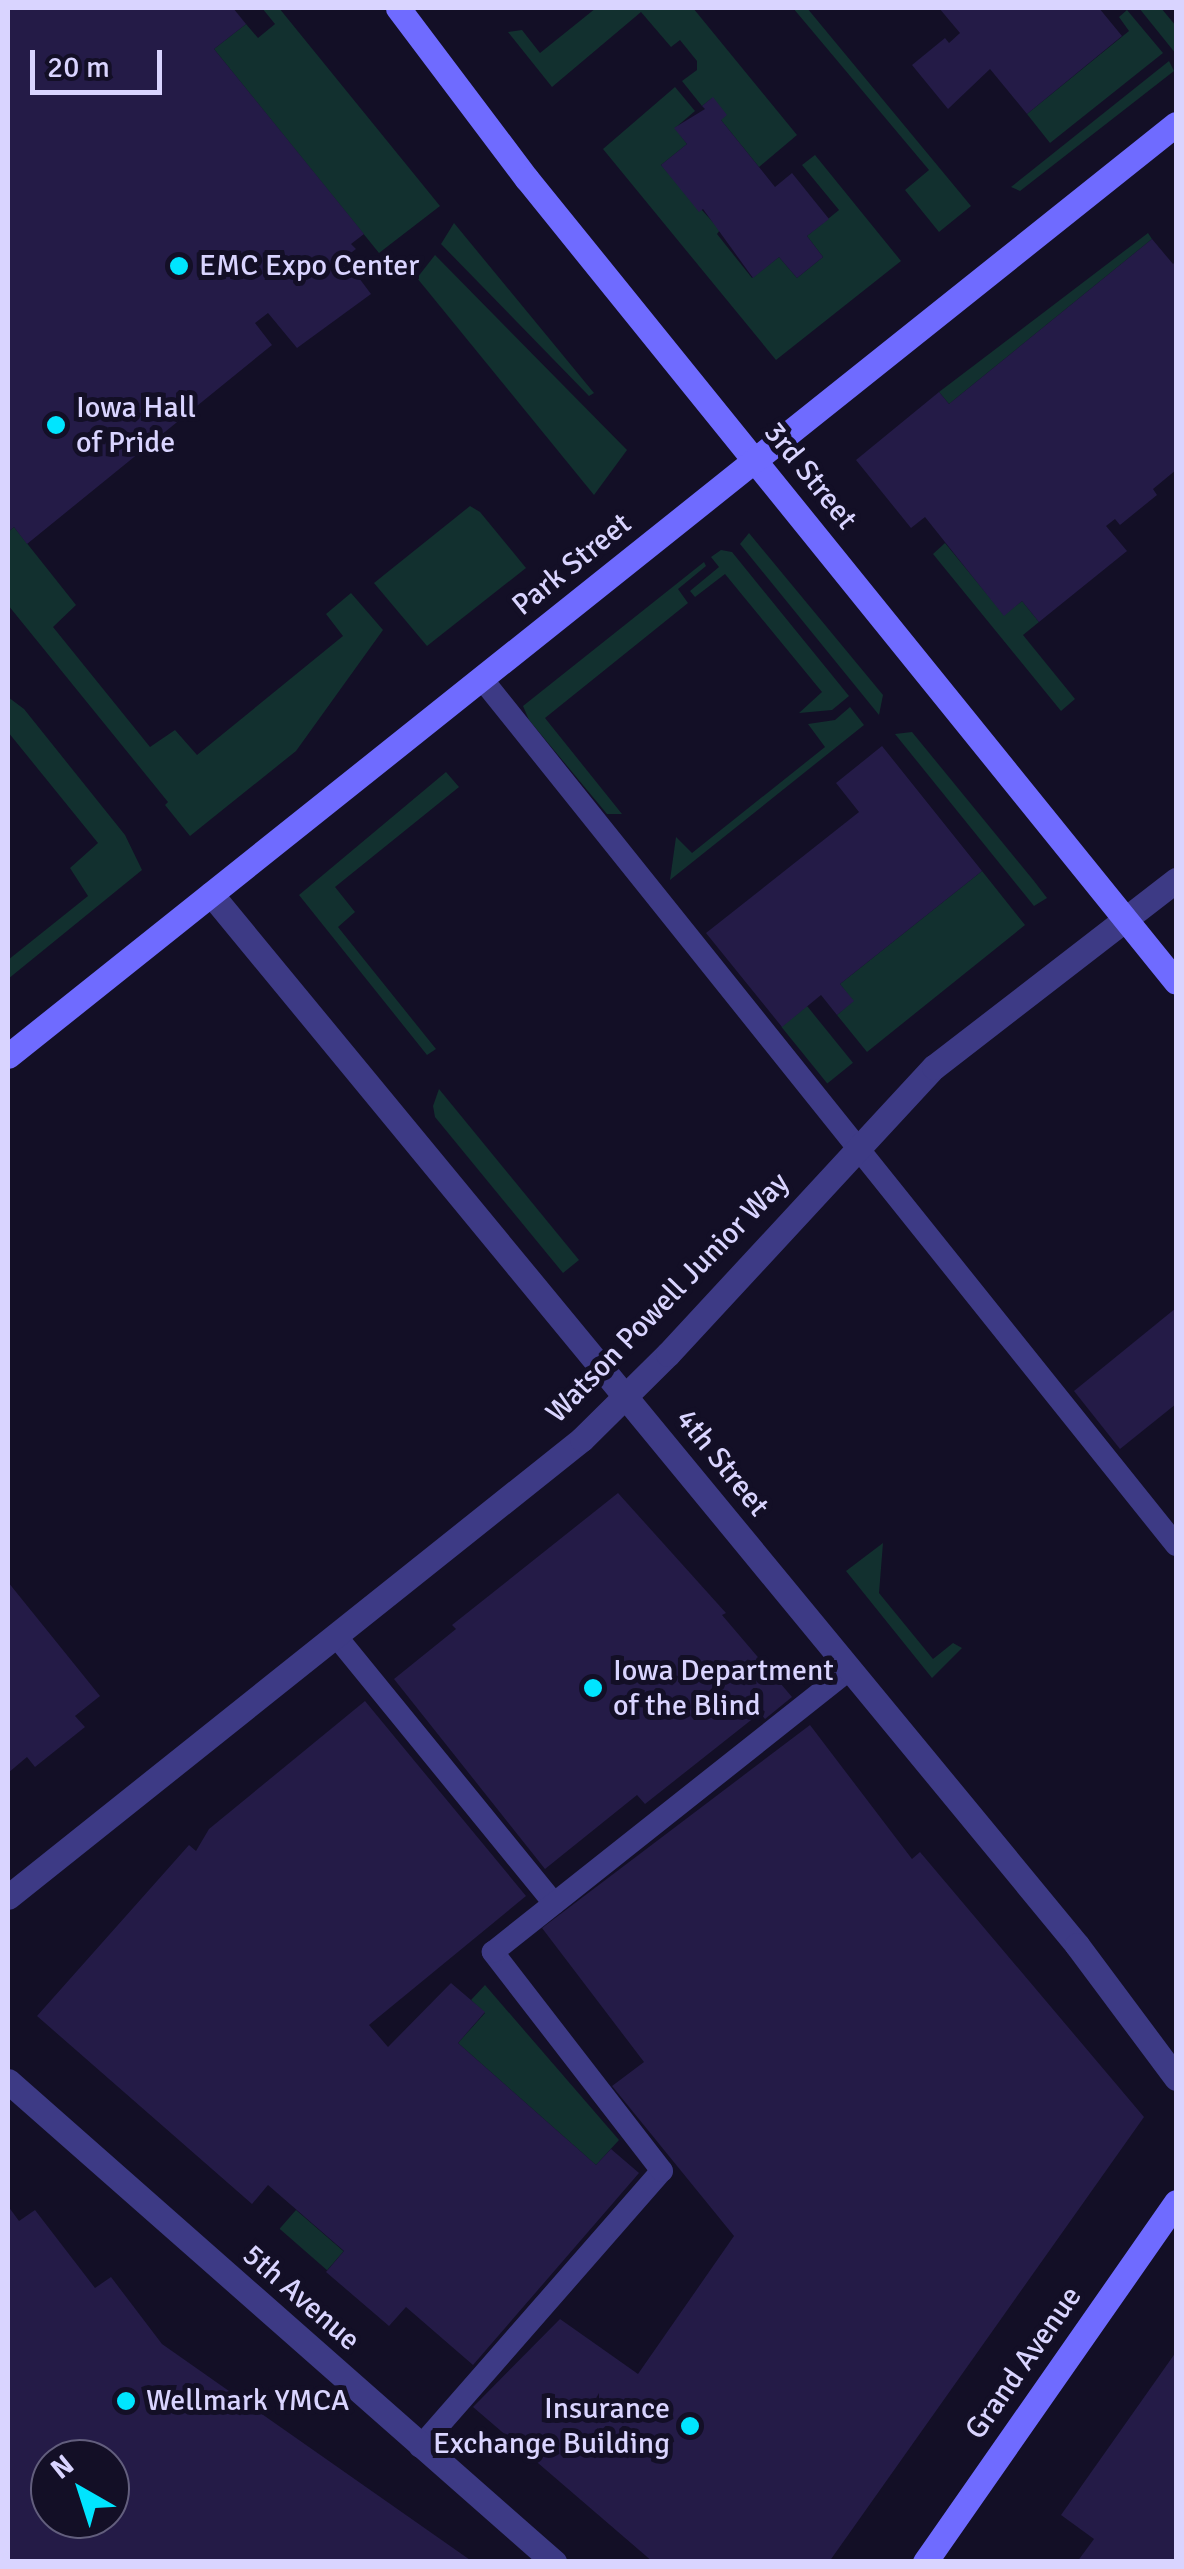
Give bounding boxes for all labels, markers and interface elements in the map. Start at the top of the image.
scale bar [35,30,168,92]
text: 20 m [47,49,110,86]
place label: EMC Expo Center [199,248,419,284]
marker: EMC Expo Center [168,255,190,277]
place label: Iowa Hall of Pride [76,390,196,460]
marker: Iowa Hall of Pride [45,414,67,436]
street label: 3rd Street [756,415,864,537]
street label: Park Street [505,506,639,624]
street label: Watson Powell Junior Way [539,1165,797,1431]
street label: 4th Street [668,1402,776,1524]
place label: Iowa Department of the Blind [613,1653,834,1724]
marker: Iowa Department of the Blind [582,1677,604,1699]
street label: 5th Avenue [235,2237,367,2359]
street label: Grand Avenue [958,2280,1090,2446]
place label: Wellmark YMCA [146,2383,349,2419]
marker: Wellmark YMCA [115,2390,137,2412]
place label: Insurance Exchange Building [433,2391,670,2462]
marker: Insurance Exchange Building [679,2415,701,2437]
north arrow [30,2439,130,2539]
text: N [44,2448,81,2487]

